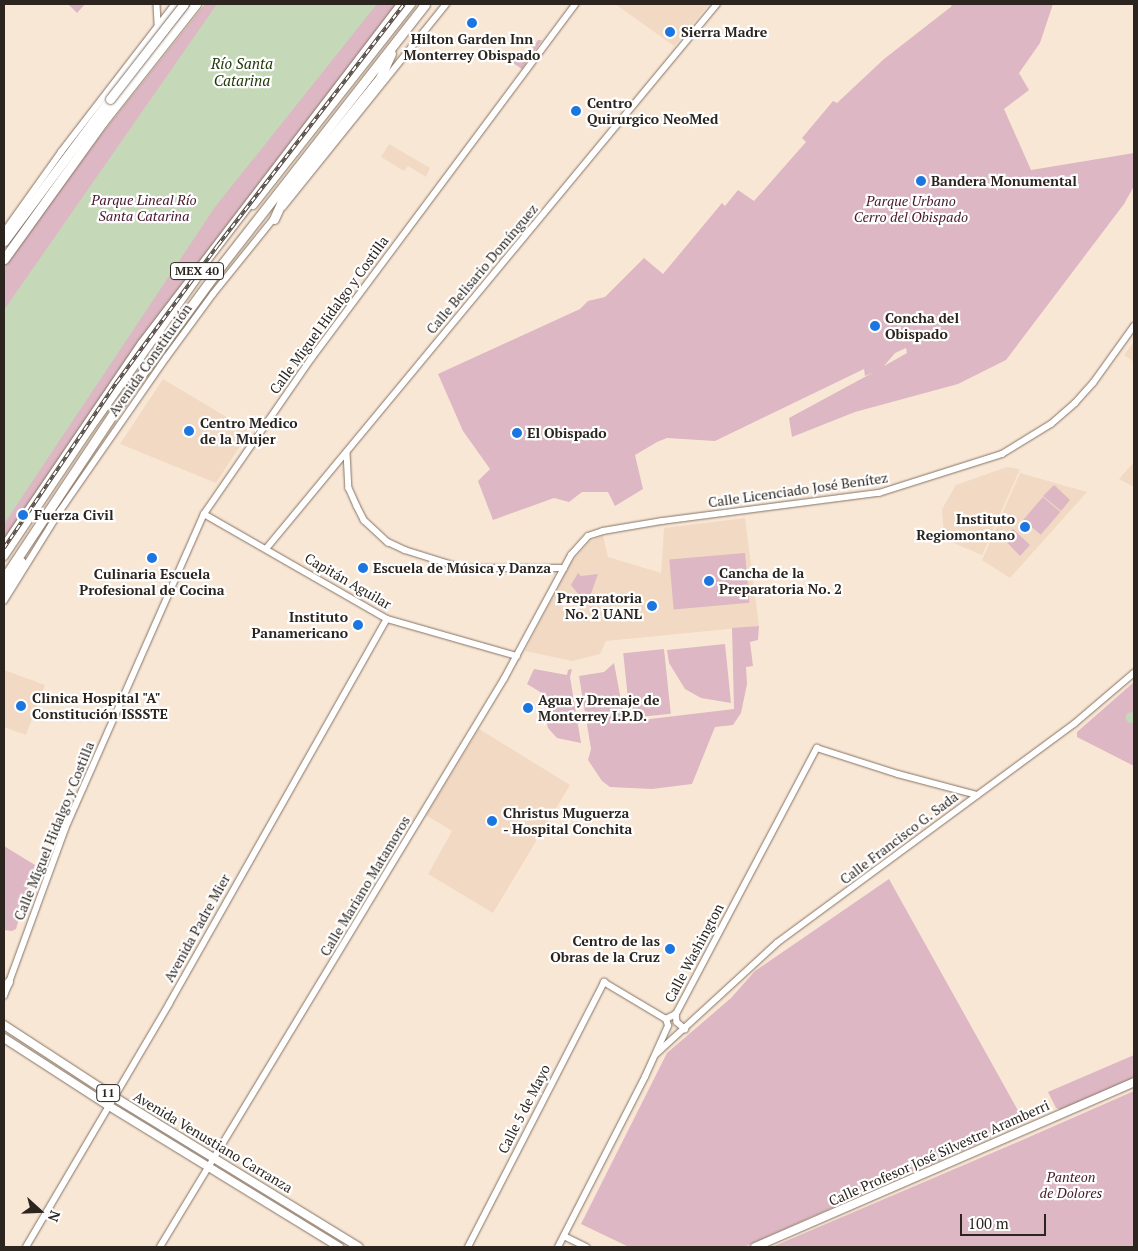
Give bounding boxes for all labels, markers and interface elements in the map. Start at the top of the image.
marker: Hilton Garden Inn Monterrey Obispado [466,17,478,29]
place label: Sierra Madre [681,24,767,40]
marker: Sierra Madre [663,25,677,39]
place label: Hilton Garden Inn Monterrey Obispado [404,31,540,64]
water label: Río Santa Catarina [211,54,273,89]
place label: Centro Quirurgico NeoMed [587,95,718,128]
marker: Centro Quirurgico NeoMed [569,104,583,118]
place label: Bandera Monumental [931,173,1077,189]
marker: Bandera Monumental [915,175,927,187]
park label: Parque Lineal Río Santa Catarina [91,192,197,224]
park label: Parque Urbano Cerro del Obispado [854,193,968,226]
street label: Calle Belisario Domínguez [423,201,541,337]
street label: Calle Miguel Hidalgo y Costilla [266,233,392,397]
road number: MEX 40 [170,262,224,280]
street label: Avenida Constitución [105,301,195,419]
place label: Concha del Obispado [885,310,959,342]
marker: Concha del Obispado [869,320,881,332]
place label: Centro Medico de la Mujer [200,415,298,448]
marker: Centro Medico de la Mujer [182,424,196,438]
place label: El Obispado [527,425,607,441]
marker: El Obispado [511,427,523,439]
street label: Calle Licenciado José Benítez [707,469,889,511]
place label: Fuerza Civil [34,507,114,523]
marker: Fuerza Civil [16,508,30,522]
place label: Instituto Regiomontano [916,511,1015,544]
marker: Instituto Regiomontano [1019,521,1031,533]
street label: Capitán Aguilar [302,549,394,613]
marker: Culinaria Escuela Profesional de Cocina [146,552,158,564]
place label: Escuela de Música y Danza [373,560,551,576]
marker: Escuela de Música y Danza [357,562,369,574]
place label: Cancha de la Preparatoria No. 2 [719,565,843,598]
place label: Culinaria Escuela Profesional de Cocina [79,566,225,598]
marker: Cancha de la Preparatoria No. 2 [703,575,715,587]
place label: Preparatoria No. 2 UANL [557,590,642,622]
marker: Preparatoria No. 2 UANL [646,600,658,612]
place label: Instituto Panamericano [251,609,348,642]
marker: Instituto Panamericano [352,619,364,631]
place label: Clinica Hospital "A" Constitución ISSSTE [32,690,168,722]
place label: Agua y Drenaje de Monterrey I.P.D. [538,692,659,724]
marker: Clinica Hospital "A" Constitución ISSSTE [14,699,28,713]
marker: Agua y Drenaje de Monterrey I.P.D. [522,702,534,714]
street label: Calle Miguel Hidalgo y Costilla [10,739,98,923]
street label: Calle Francisco G. Sada [836,788,962,888]
place label: Christus Muguerza - Hospital Conchita [503,805,633,838]
street label: Calle Mariano Matamoros [316,813,414,959]
marker: Christus Muguerza - Hospital Conchita [485,814,499,828]
street label: Avenida Padre Mier [160,871,234,985]
street label: Calle Washington [661,901,727,1005]
place label: Centro de las Obras de la Cruz [550,933,660,966]
marker: Centro de las Obras de la Cruz [664,943,676,955]
street label: Calle 5 de Mayo [494,1062,554,1156]
road number: 11 [96,1084,120,1102]
street label: Avenida Venustiano Carranza [130,1088,296,1196]
street label: Calle Profesor José Silvestre Aramberri [826,1096,1052,1210]
park label: Panteon de Dolores [1040,1169,1102,1202]
north arrow [15,1186,65,1236]
scale bar [963,1204,1049,1236]
text: N [44,1208,65,1225]
text: 100 m [968,1213,1009,1233]

